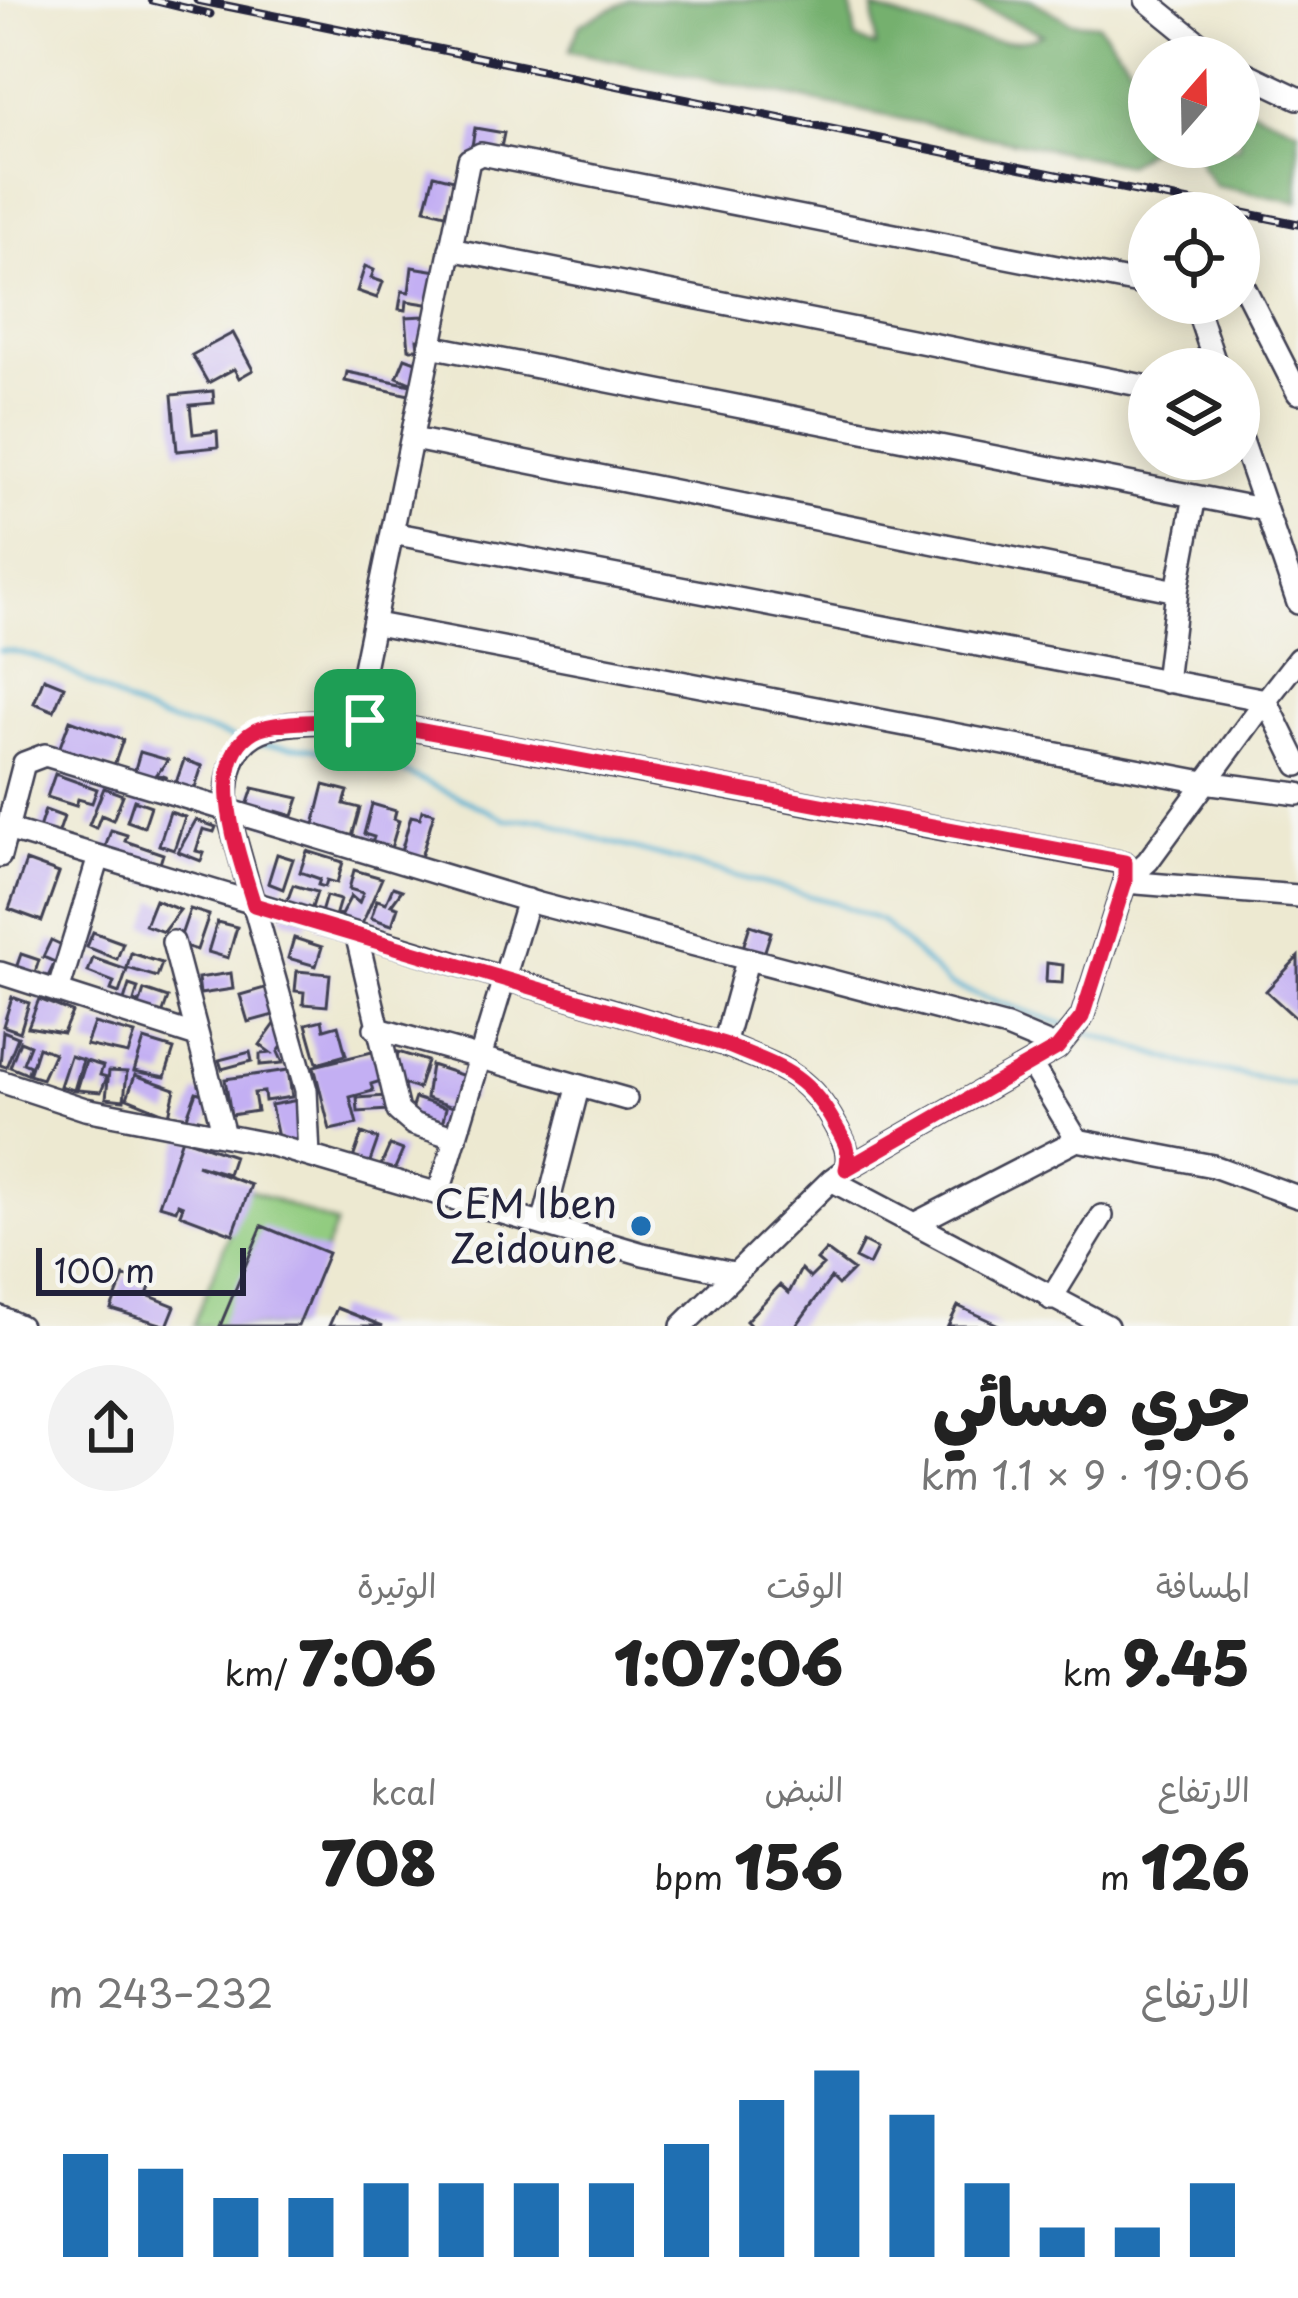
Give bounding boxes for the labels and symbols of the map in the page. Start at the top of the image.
north arrow [1128,36,1260,168]
pin [314,669,416,771]
place label: CEM Iben Zeidoune [434,1172,617,1276]
marker: CEM Iben Zeidoune [628,1213,654,1239]
scale bar [36,1242,246,1295]

